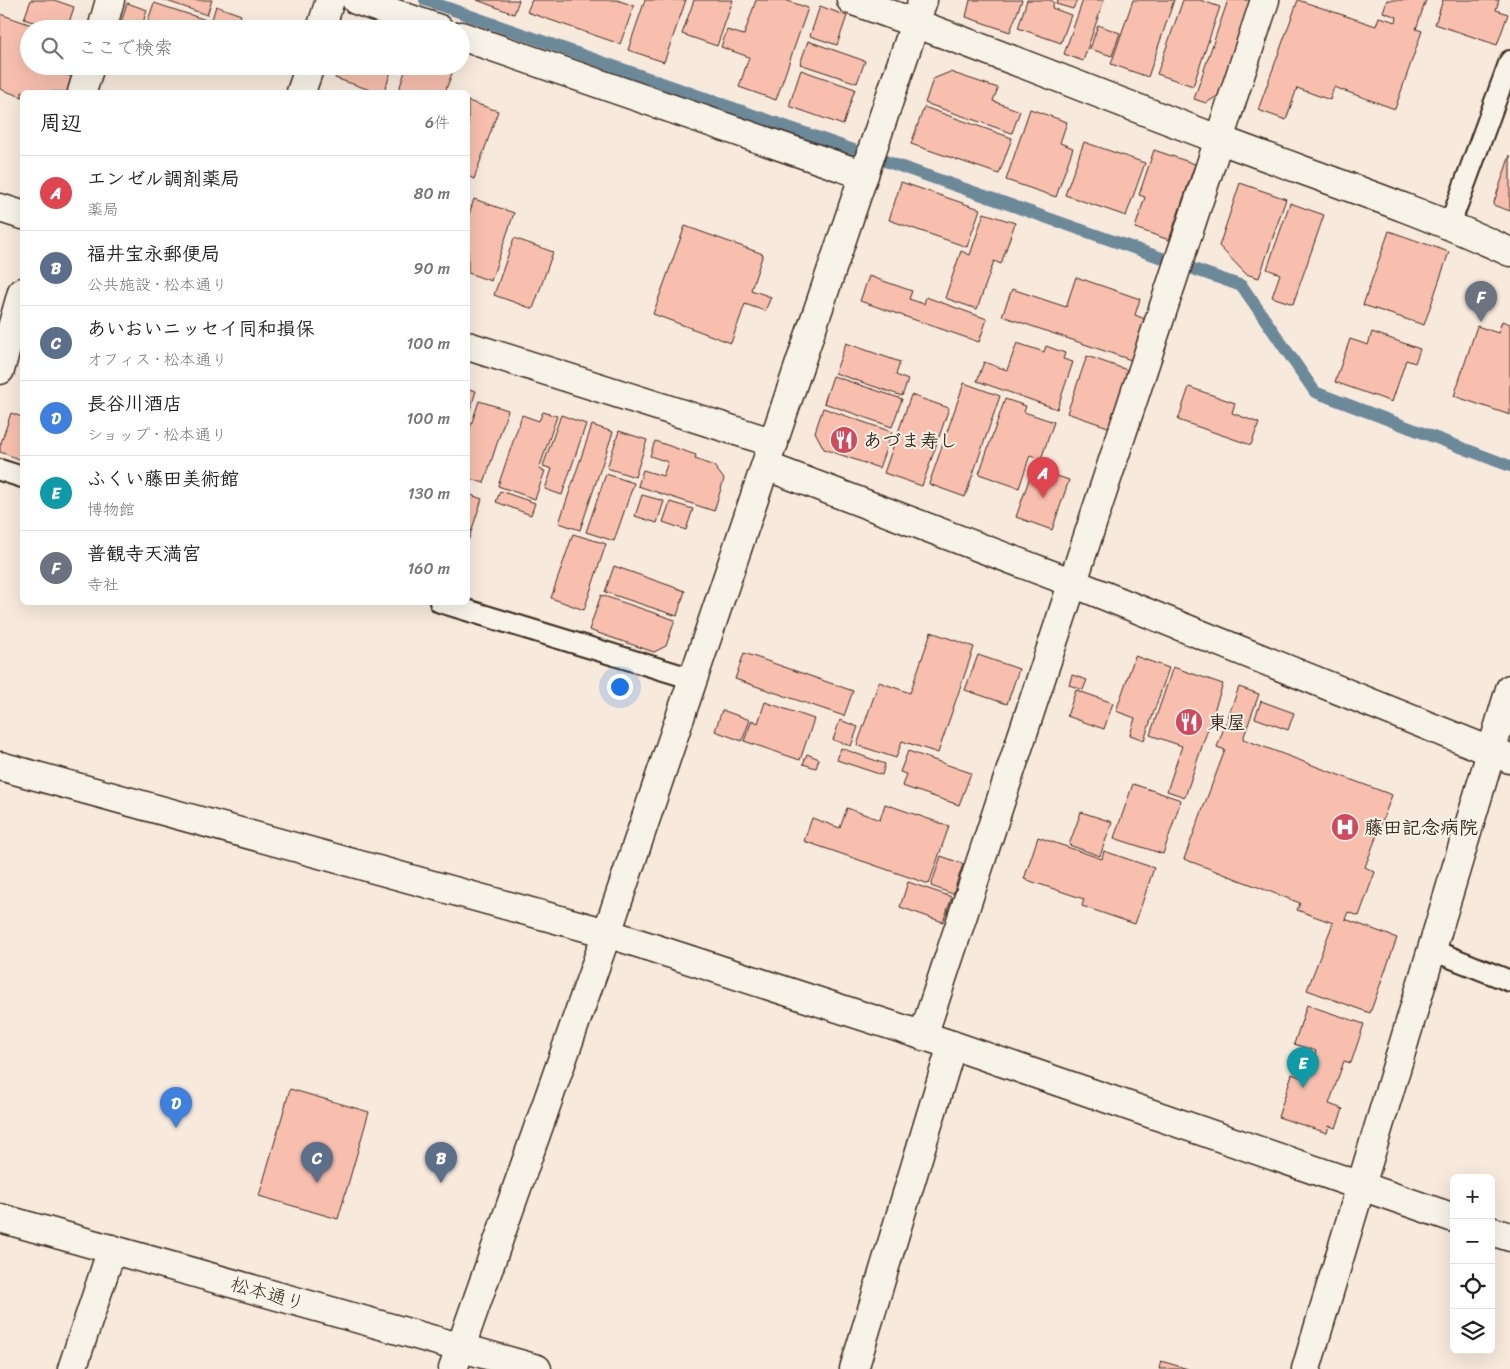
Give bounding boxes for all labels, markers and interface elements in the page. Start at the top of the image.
search box [20,20,470,75]
text: ここで検索 [78,31,173,64]
icon: search [38,34,66,62]
text: 周辺 [40,104,82,142]
text: 6件 [425,108,450,137]
text: エンゼル調剤薬局 [87,162,240,195]
text: A [51,179,61,208]
text: 80 m [414,179,450,208]
text: 薬局 [87,195,119,224]
text: 福井宝永郵便局 [87,237,220,270]
text: B [51,254,61,283]
text: 90 m [414,254,450,283]
text: 公共施設 · 松本通り [87,270,228,299]
pin: F [1465,281,1497,322]
text: あいおいニッセイ同和損保 [87,312,315,345]
text: C [51,329,61,358]
text: 100 m [406,329,450,358]
text: オフィス · 松本通り [87,345,228,374]
text: 長谷川酒店 [87,387,182,420]
text: D [51,404,61,433]
text: 100 m [406,404,450,433]
text: ショップ · 松本通り [87,420,227,449]
place label: あづま寿し [863,424,958,457]
restaurant icon: あづま寿し [829,425,859,455]
pin: A [1027,457,1059,498]
text: ふくい藤田美術館 [87,462,239,495]
text: E [52,479,60,508]
text: 130 m [408,479,450,508]
text: 博物館 [87,495,135,524]
text: 普観寺天満宮 [87,537,201,570]
text: F [52,554,60,583]
text: 160 m [407,554,450,583]
text: 寺社 [87,570,119,599]
your location [607,674,633,700]
place label: 東屋 [1208,706,1246,739]
restaurant icon: 東屋 [1174,707,1204,737]
place label: 藤田記念病院 [1364,811,1478,844]
hospital icon: 藤田記念病院 [1330,812,1360,842]
pin: E [1287,1047,1319,1088]
pin: D [160,1087,192,1128]
pin: C [301,1142,333,1183]
pin: B [425,1142,457,1183]
map controls [1450,1174,1495,1354]
button: + [1450,1174,1495,1219]
button: − [1450,1219,1495,1264]
button: locate [1450,1264,1495,1309]
street label: 松本通り [227,1267,309,1320]
button: layers [1450,1309,1495,1354]

